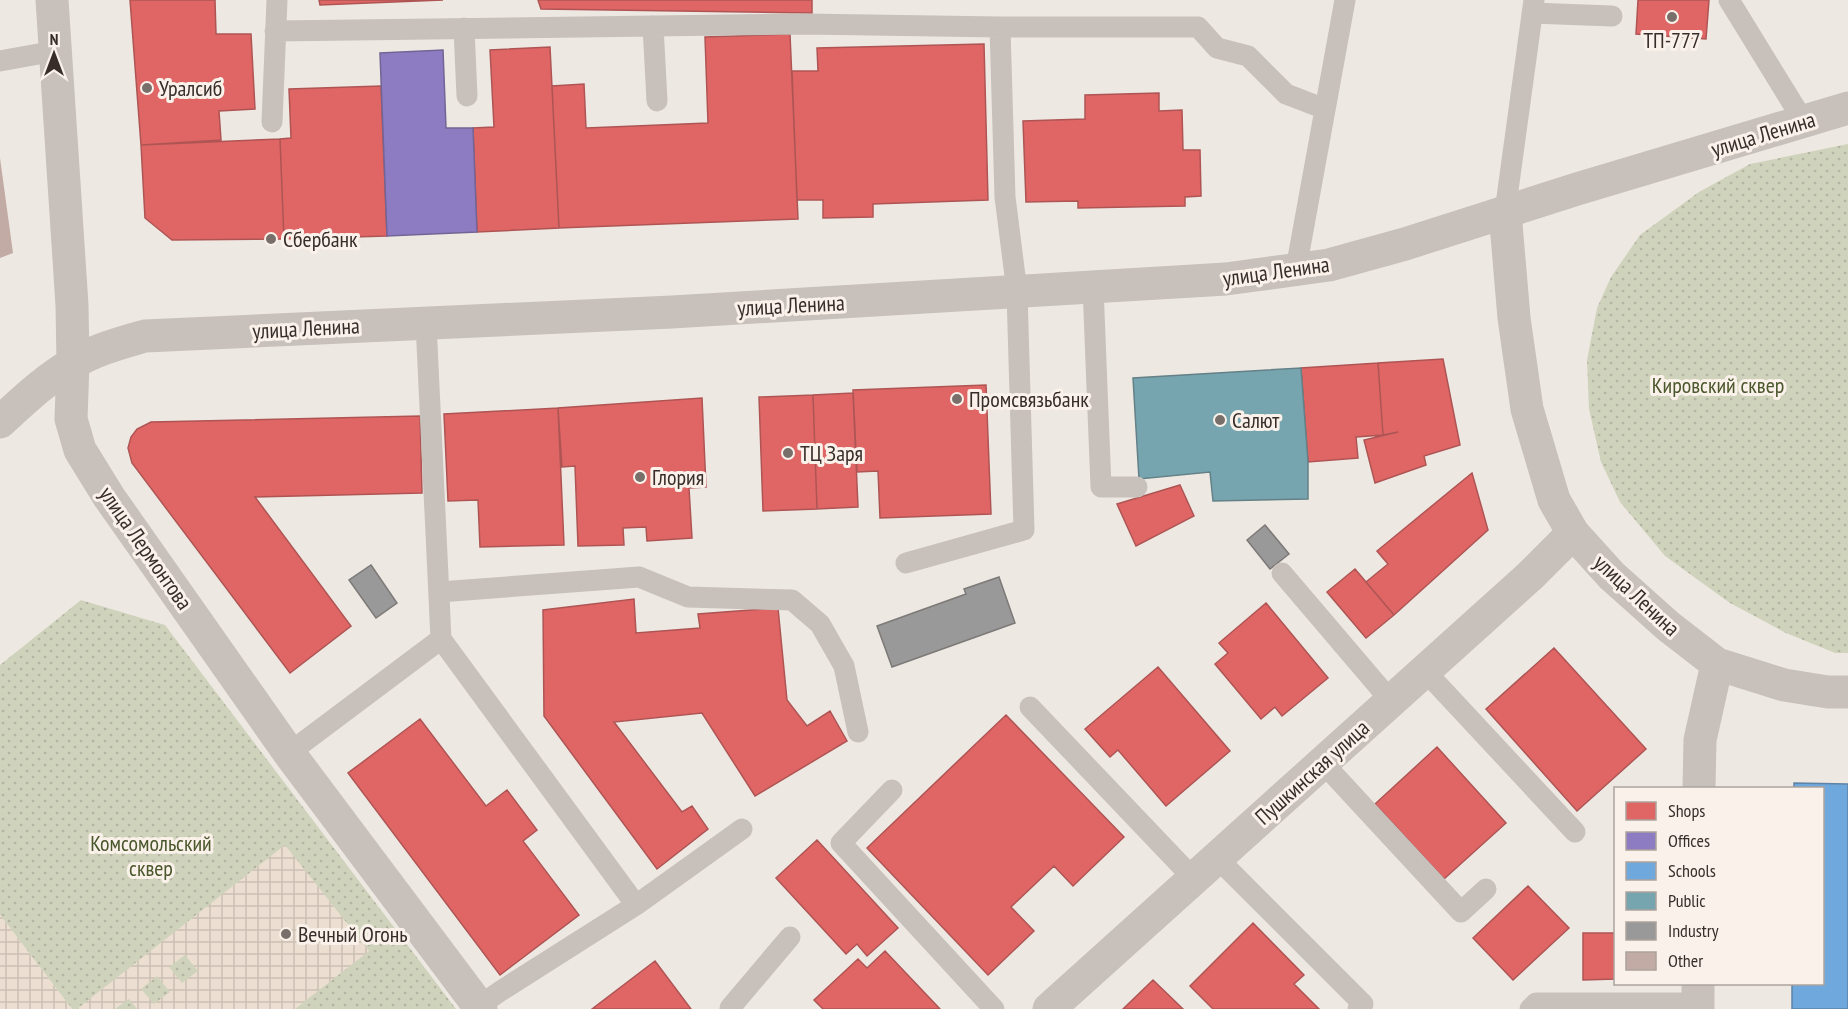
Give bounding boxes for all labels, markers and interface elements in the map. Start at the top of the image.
marker: ТП-777 [1665,10,1679,24]
north arrow [24,24,84,84]
place label: ТП-777 [1643,26,1701,54]
text: N [50,29,58,49]
place label: Уралсиб [159,74,222,102]
marker: Уралсиб [140,81,154,95]
street label: улица Ленина [1708,105,1818,163]
place label: Сбербанк [283,225,358,253]
marker: Сбербанк [264,232,278,246]
street label: улица Ленина [1221,250,1331,292]
street label: улица Ленина [737,288,845,322]
street label: улица Ленина [252,311,360,345]
park label: Кировский сквер [1652,371,1784,399]
place label: Промсвязьбанк [969,385,1089,413]
marker: Промсвязьбанк [950,392,964,406]
place label: Салют [1232,406,1280,434]
marker: Салют [1213,413,1227,427]
place label: ТЦ Заря [800,439,863,467]
marker: ТЦ Заря [781,446,795,460]
place label: Глория [652,463,704,491]
marker: Глория [633,470,647,484]
street label: улица Лермонтова [93,481,199,615]
street label: улица Ленина [1588,548,1686,642]
street label: Пушкинская улица [1249,713,1375,831]
legend [1614,787,1824,985]
text: Shops [1668,799,1705,822]
park label: Комсомольский сквер [90,829,212,882]
text: Offices [1668,829,1710,852]
text: Schools [1668,859,1716,882]
text: Public [1668,889,1706,912]
text: Industry [1668,919,1719,942]
place label: Вечный Огонь [298,920,408,948]
marker: Вечный Огонь [279,927,293,941]
text: Other [1668,949,1703,972]

